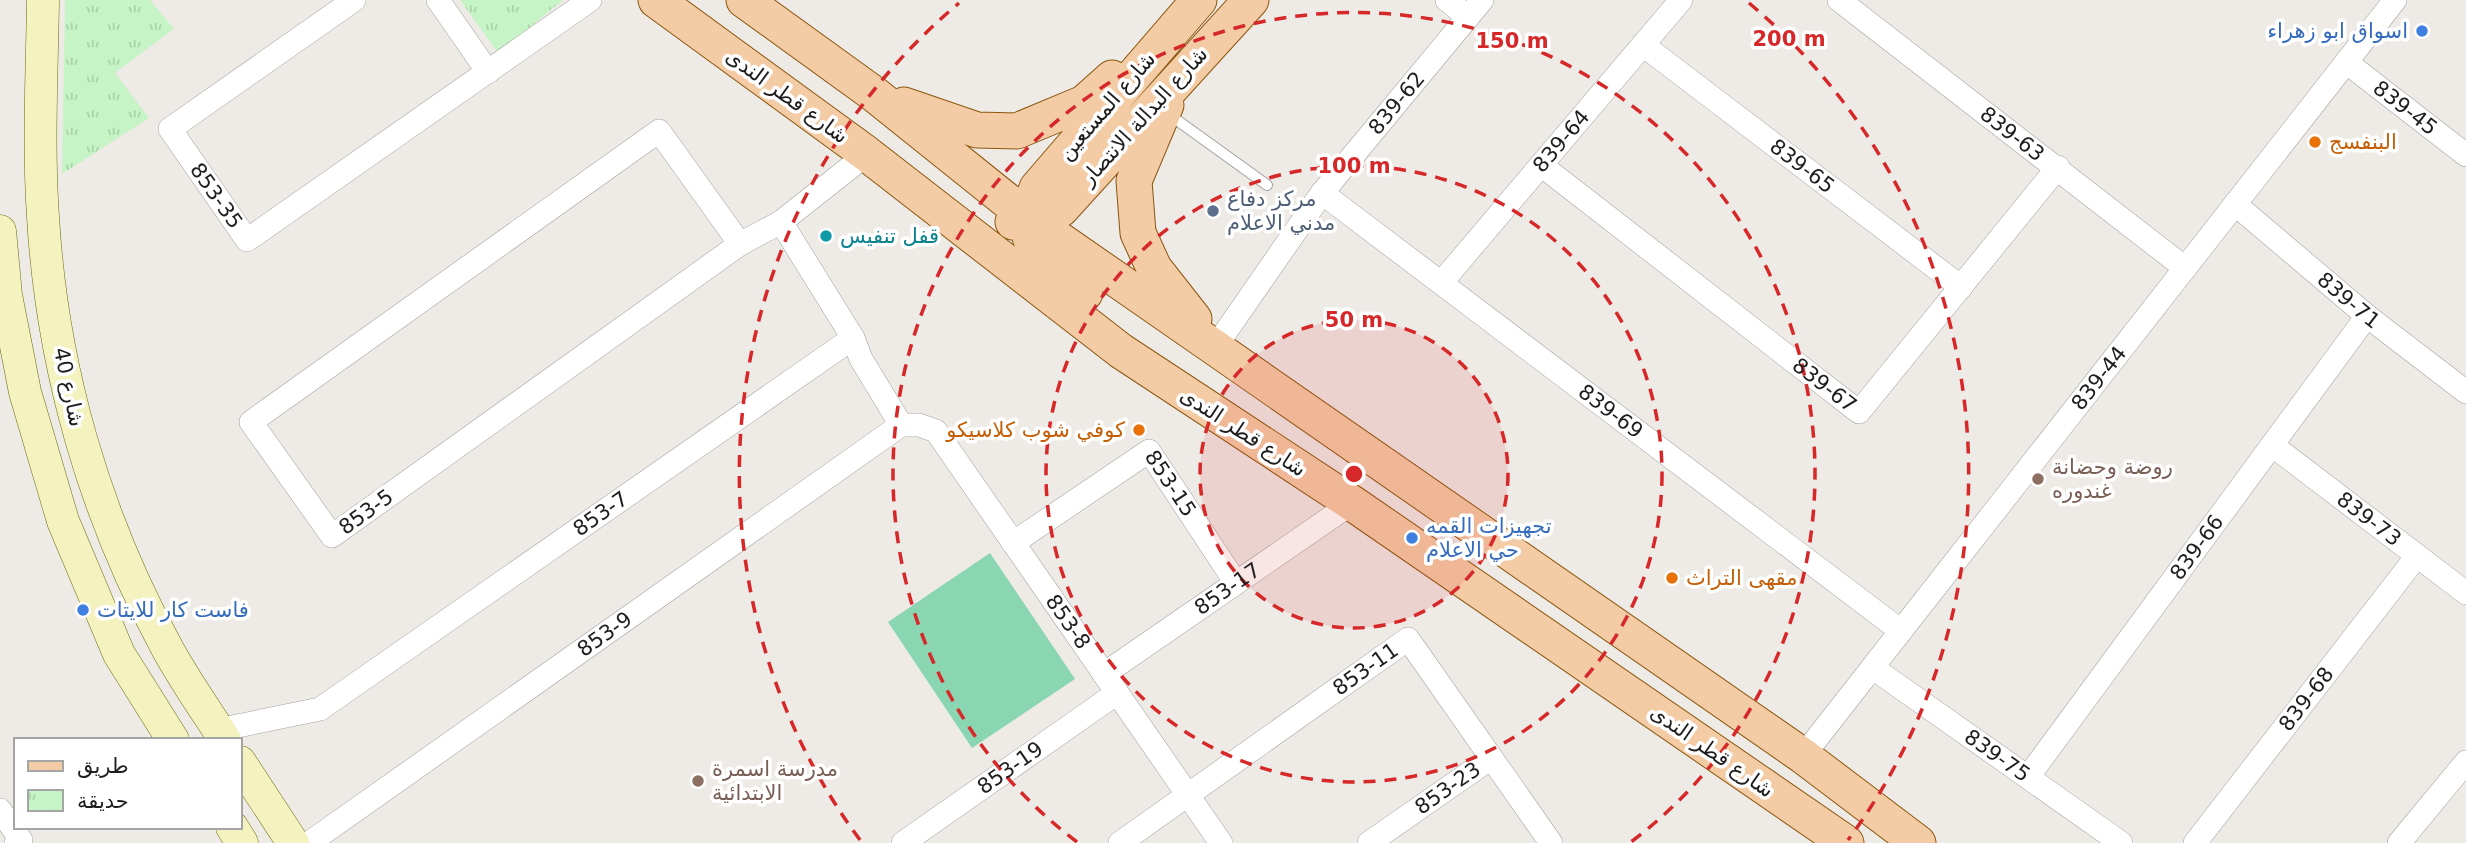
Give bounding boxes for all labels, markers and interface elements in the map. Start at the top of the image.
place label: اسواق ابو زهراء [2267,19,2408,43]
marker: اسواق ابو زهراء [2414,23,2430,39]
text: 200 m [1752,27,1826,51]
text: 150 m [1475,29,1549,53]
street label: شارع البدالة الانتصار [1075,42,1212,191]
street label: شارع قطر الندى [721,44,853,148]
street label: شارع المستعين [1054,47,1160,165]
street label: 839-62 [1364,67,1430,139]
street label: 839-45 [2369,76,2442,140]
street label: 839-63 [1975,102,2049,166]
street label: 839-64 [1528,105,1595,177]
place label: البنفسج [2329,130,2397,154]
street label: 839-65 [1765,134,1839,198]
marker: البنفسج [2307,134,2323,150]
text: 100 m [1317,154,1391,178]
street label: 853-35 [185,158,247,233]
place label: مركز دفاع مدني الاعلام [1227,187,1335,235]
marker: مركز دفاع مدني الاعلام [1205,203,1221,219]
place label: قفل تنفيس [840,224,939,248]
marker: قفل تنفيس [818,228,834,244]
street label: 839-71 [2312,267,2385,334]
text: 50 m [1325,308,1383,332]
street label: 839-44 [2067,341,2131,415]
street label: شارع 40 [49,345,89,429]
street label: 839-67 [1788,353,1861,418]
street label: 839-69 [1574,379,1648,443]
street label: شارع قطر الندى [1176,382,1310,482]
place label: كوفي شوب كلاسيكو [945,418,1125,442]
marker: كوفي شوب كلاسيكو [1131,422,1147,438]
street label: 853-15 [1140,446,1201,521]
place label: روضة وحضانة غندوره [2052,455,2173,503]
centre of rings [1342,462,1366,486]
marker: روضة وحضانة غندوره [2030,471,2046,487]
street label: 853-5 [334,484,398,540]
street label: 853-7 [569,486,633,541]
street label: 839-73 [2332,487,2406,551]
street label: 839-66 [2165,510,2229,584]
place label: تجهيزات القمه حي الاعلام [1426,514,1552,562]
marker: تجهيزات القمه حي الاعلام [1404,530,1420,546]
street label: 853-17 [1190,558,1265,620]
place label: مقهى التراث [1686,566,1798,590]
marker: مقهى التراث [1664,570,1680,586]
street label: 853-8 [1041,590,1095,654]
place label: فاست كار للايتات [97,598,249,622]
marker: فاست كار للايتات [75,602,91,618]
street label: 853-9 [573,607,637,662]
street label: 853-11 [1328,638,1403,700]
street label: 839-68 [2274,662,2339,736]
street label: شارع قطر الندى [1646,700,1778,802]
street label: 839-75 [1960,724,2035,787]
street label: 853-19 [973,737,1048,799]
legend [14,738,242,829]
text: طريق [77,754,129,778]
place label: مدرسة اسمرة الابتدائية [712,757,838,805]
street label: 853-23 [1410,757,1485,819]
marker: مدرسة اسمرة الابتدائية [690,773,706,789]
text: حديقة [77,789,129,813]

